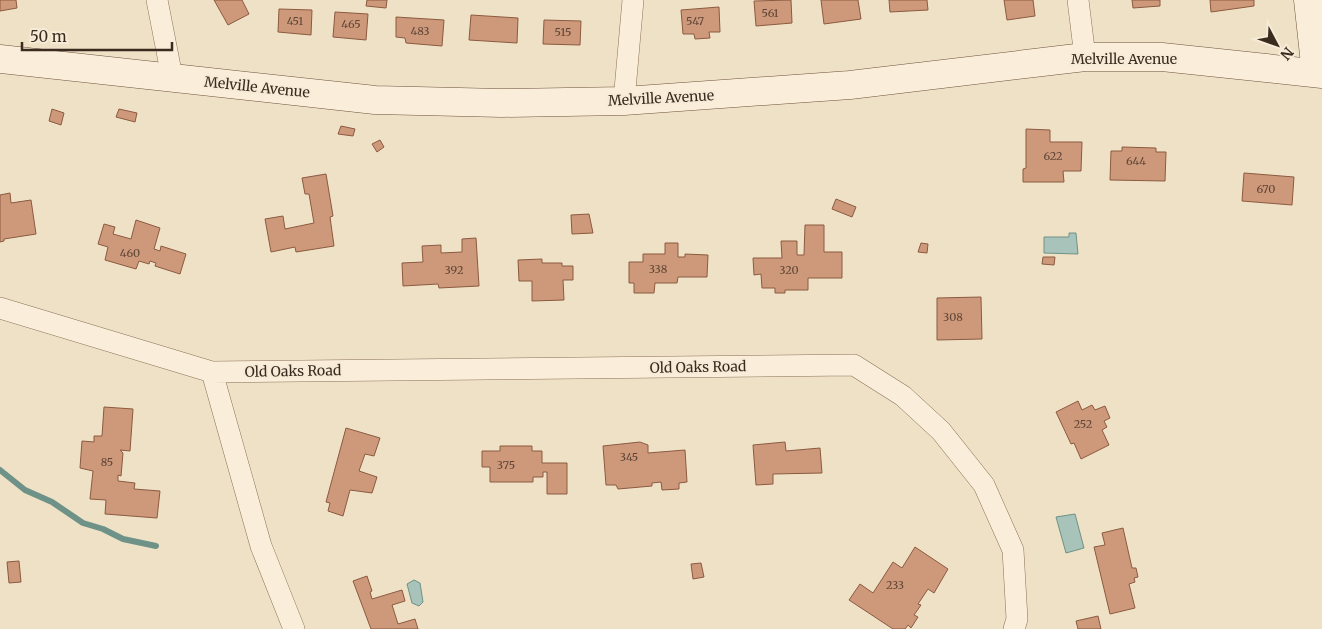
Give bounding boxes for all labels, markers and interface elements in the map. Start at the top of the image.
house number: 561 [761,6,779,20]
house number: 451 [287,14,303,28]
house number: 547 [686,14,704,28]
house number: 465 [341,17,361,31]
scale bar [22,20,172,52]
north arrow [1252,20,1302,70]
house number: 483 [410,24,430,38]
house number: 515 [555,25,571,39]
text: 50 m [30,27,67,46]
text: N [1276,43,1297,64]
street label: Melville Avenue [1071,50,1177,68]
street label: Melville Avenue [203,73,311,101]
street label: Melville Avenue [608,86,714,110]
house number: 622 [1043,149,1063,163]
house number: 644 [1126,154,1146,168]
house number: 670 [1257,182,1275,196]
house number: 460 [120,246,140,260]
house number: 338 [649,262,668,276]
house number: 392 [445,263,463,277]
house number: 320 [779,263,799,277]
house number: 308 [943,310,963,324]
street label: Old Oaks Road [649,357,747,377]
street label: Old Oaks Road [244,361,342,381]
house number: 252 [1074,417,1092,431]
house number: 345 [620,450,638,464]
house number: 85 [101,455,113,469]
house number: 375 [497,458,515,472]
house number: 233 [886,578,904,592]

